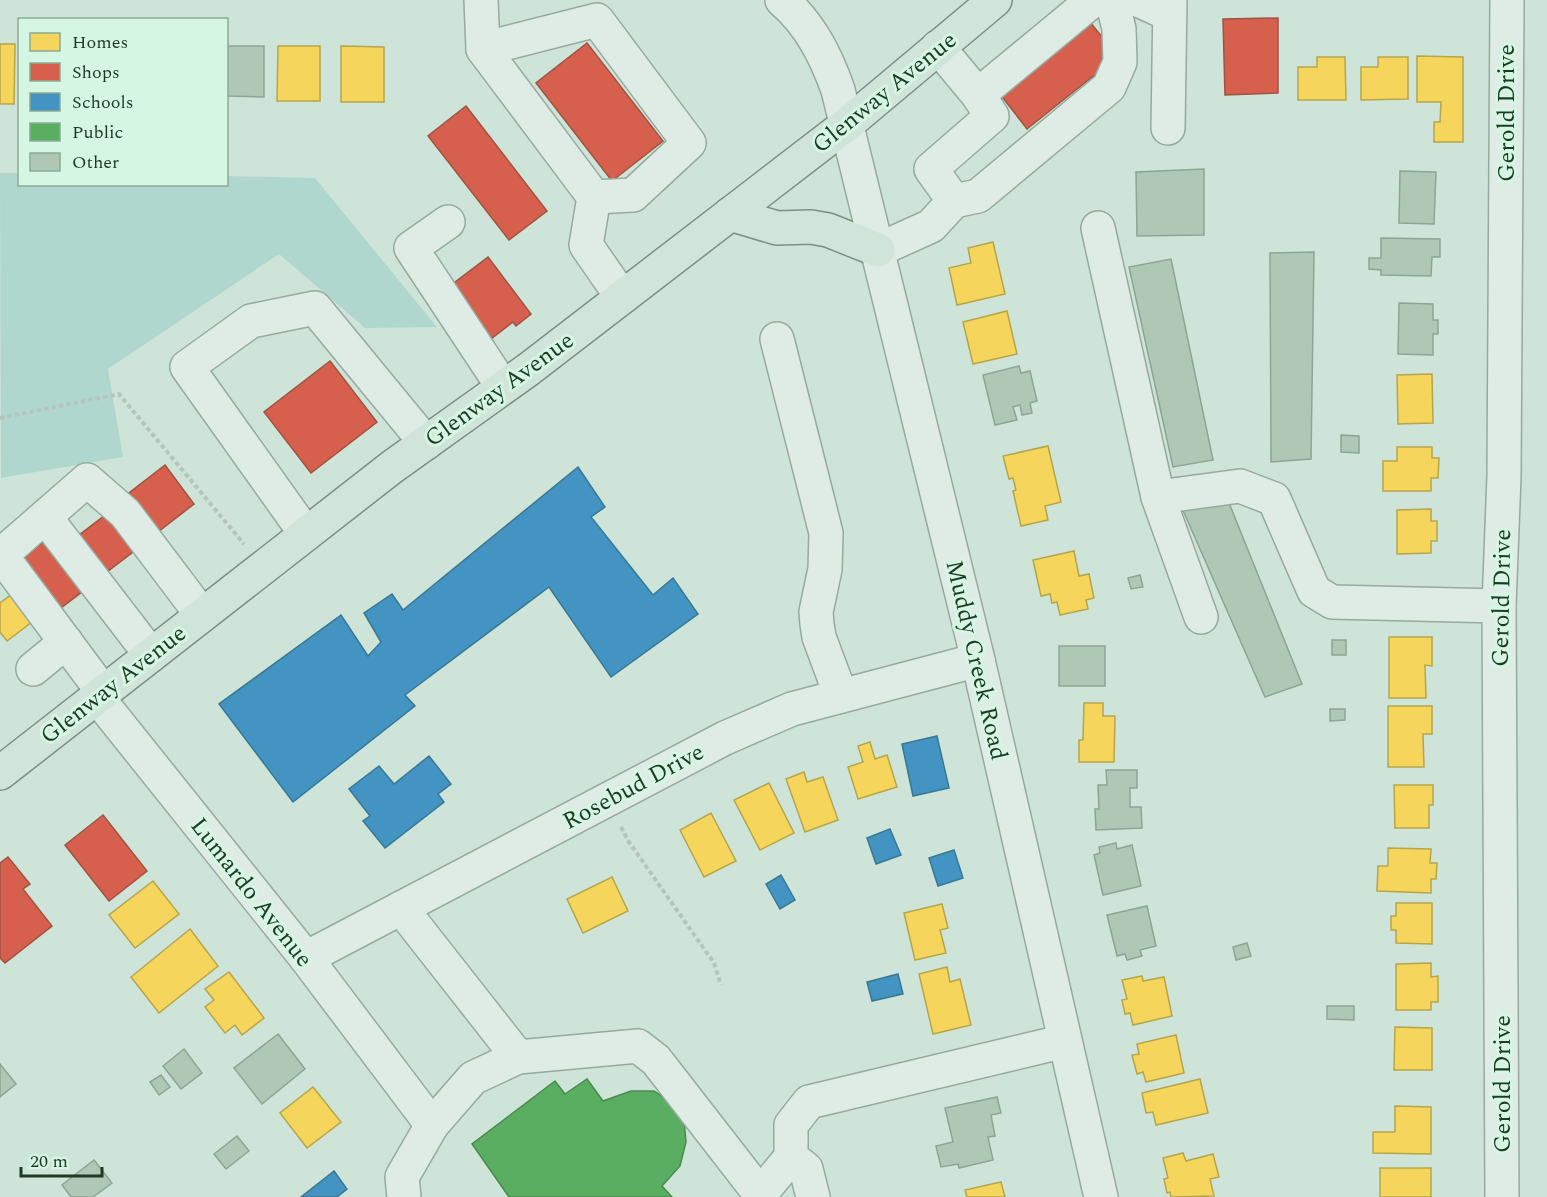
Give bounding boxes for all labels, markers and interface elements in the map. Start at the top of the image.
legend [18,18,228,186]
street label: Glenway Avenue [804,23,965,163]
text: Homes [72,29,128,56]
street label: Gerold Drive [1489,44,1525,182]
text: Shops [72,59,120,86]
text: Schools [72,89,134,116]
text: Public [72,119,123,146]
text: Other [72,149,119,176]
street label: Glenway Avenue [417,323,582,456]
street label: Gerold Drive [1483,529,1521,667]
street label: Muddy Creek Road [935,557,1017,764]
street label: Glenway Avenue [33,616,195,754]
street label: Rosebud Drive [556,734,711,839]
street label: Lumardo Avenue [181,810,321,975]
street label: Gerold Drive [1485,1015,1521,1153]
scale bar [21,1140,102,1178]
text: 20 m [30,1148,68,1175]

